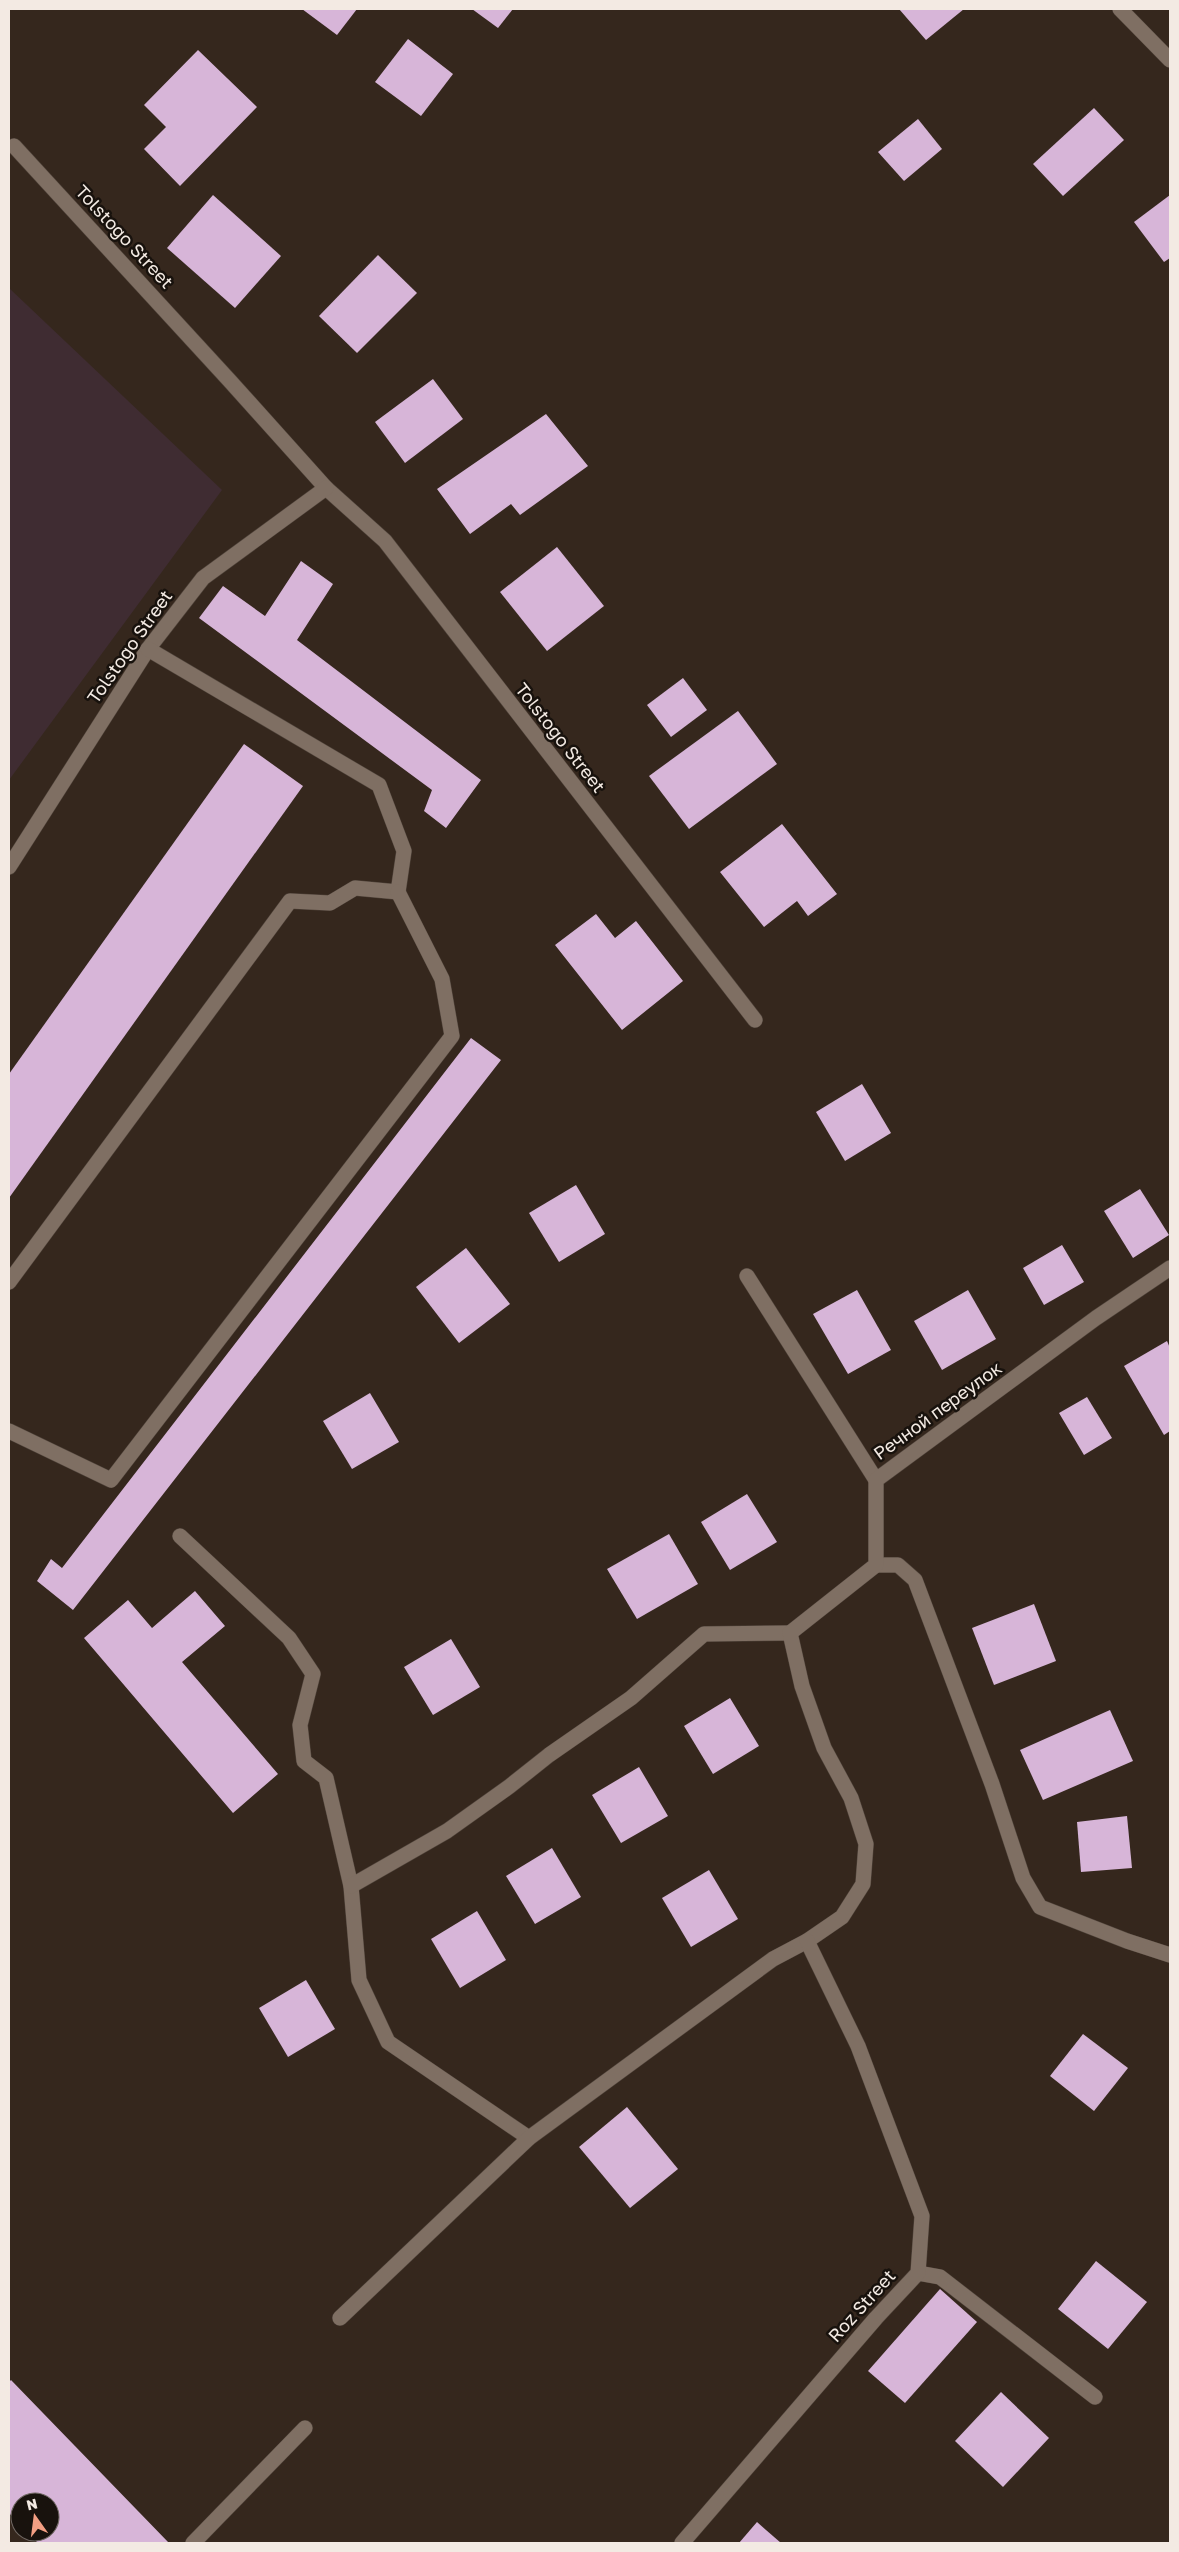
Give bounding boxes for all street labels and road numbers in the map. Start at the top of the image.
street label: Tolstogo Street [71,180,178,293]
street label: Tolstogo Street [82,586,176,707]
street label: Tolstogo Street [511,678,610,797]
street label: Речной переулок [869,1356,1006,1464]
street label: Roz Street [823,2265,899,2346]

